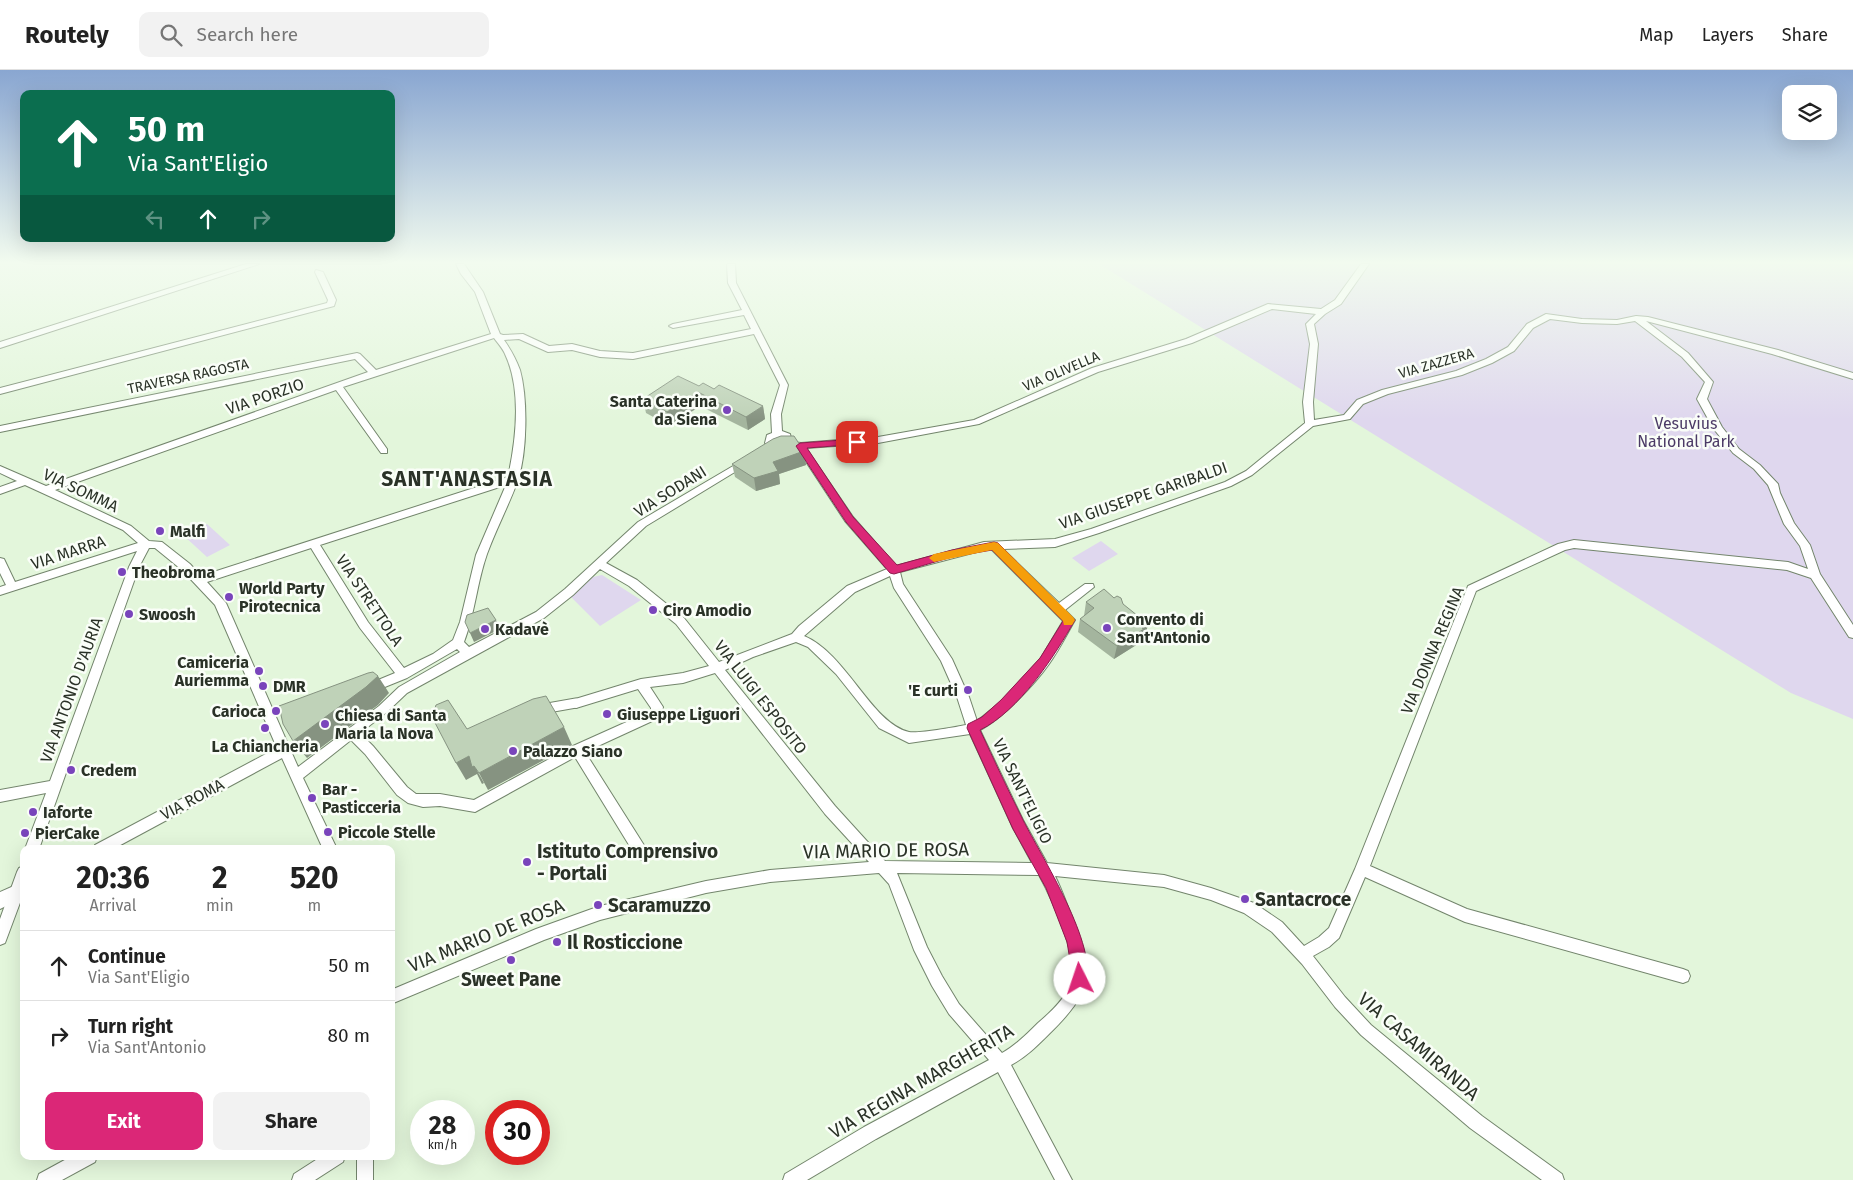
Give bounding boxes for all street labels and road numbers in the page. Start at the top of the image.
street label: VIA ZAZZERA [1397,345,1476,382]
street label: VIA OLIVELLA [1020,348,1102,395]
street label: TRAVERSA RAGOSTA [126,355,250,398]
street label: VIA PORZIO [224,374,307,419]
street label: VIA GIUSEPPE GARIBALDI [1057,458,1230,533]
street label: VIA SODANI [631,462,710,521]
street label: VIA SOMMA [40,465,122,516]
street label: VIA MARRA [29,531,109,573]
street label: VIA STRETTOLA [332,551,408,650]
street label: VIA DONNA REGINA [1397,583,1468,717]
street label: VIA ANTONIO D'AURIA [36,614,107,765]
street label: VIA LUIGI ESPOSITO [710,637,811,758]
street label: VIA SANT'ELIGIO [989,735,1056,847]
street label: VIA ROMA [157,774,228,824]
street label: VIA MARIO DE ROSA [803,838,969,863]
street label: VIA MARIO DE ROSA [405,894,568,977]
street label: VIA CASAMIRANDA [1353,987,1484,1105]
street label: VIA REGINA MARGHERITA [825,1019,1018,1144]

